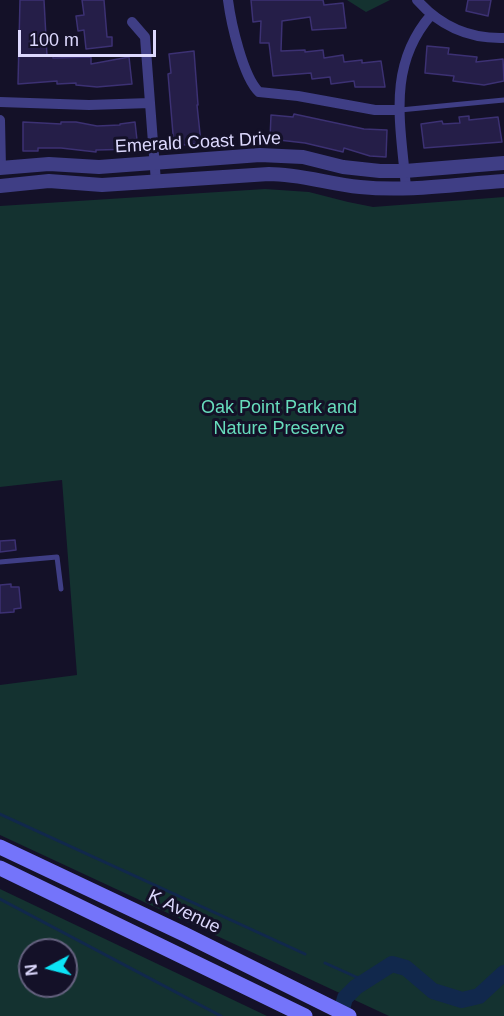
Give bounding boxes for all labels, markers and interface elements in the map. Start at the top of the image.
scale bar [21,18,159,56]
text: 100 m [29,30,79,50]
street label: Emerald Coast Drive [115,128,281,158]
park label: Oak Point Park and Nature Preserve [201,397,357,440]
street label: K Avenue [144,885,224,939]
north arrow [18,938,78,998]
text: N [22,963,41,977]

